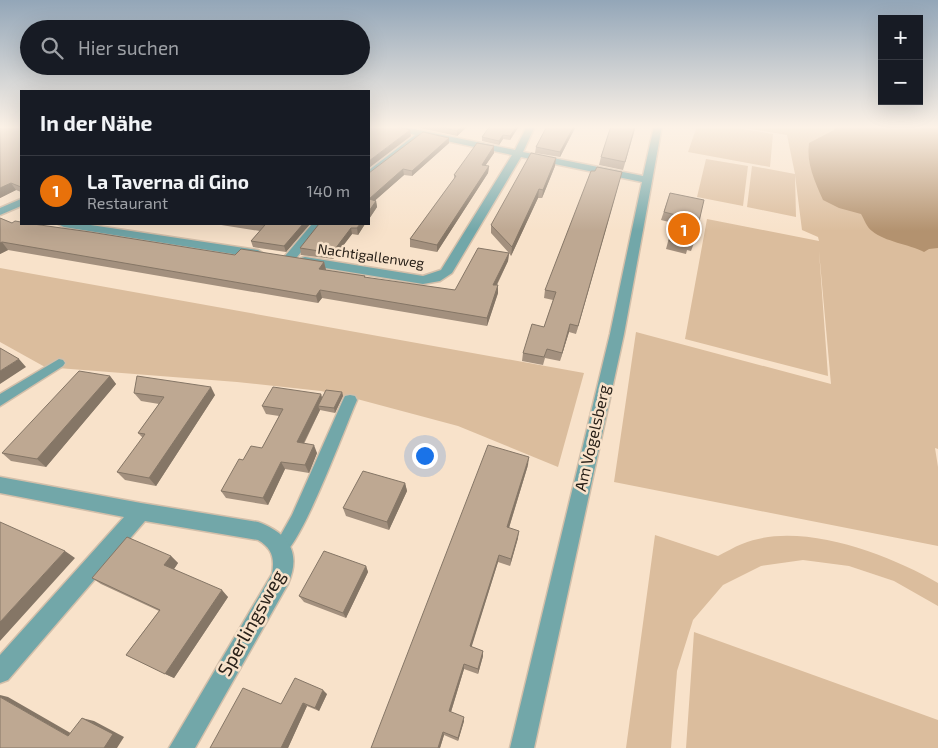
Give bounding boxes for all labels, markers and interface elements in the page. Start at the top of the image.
map controls [878,15,923,105]
button: + [878,15,923,60]
search box [20,20,370,75]
icon: search [38,34,66,62]
text: Hier suchen [78,36,179,59]
button: − [878,60,923,105]
text: In der Nähe [40,110,152,135]
text: La Taverna di Gino [87,170,249,193]
text: 1 [53,181,59,200]
text: 140 m [307,181,350,200]
text: Restaurant [87,193,168,212]
pin: 1 [668,210,700,248]
street label: Nachtigallenweg [317,240,426,271]
street label: Am Vogelsberg [570,383,613,493]
your location [412,443,438,469]
street label: Sperlingsweg [212,565,289,680]

